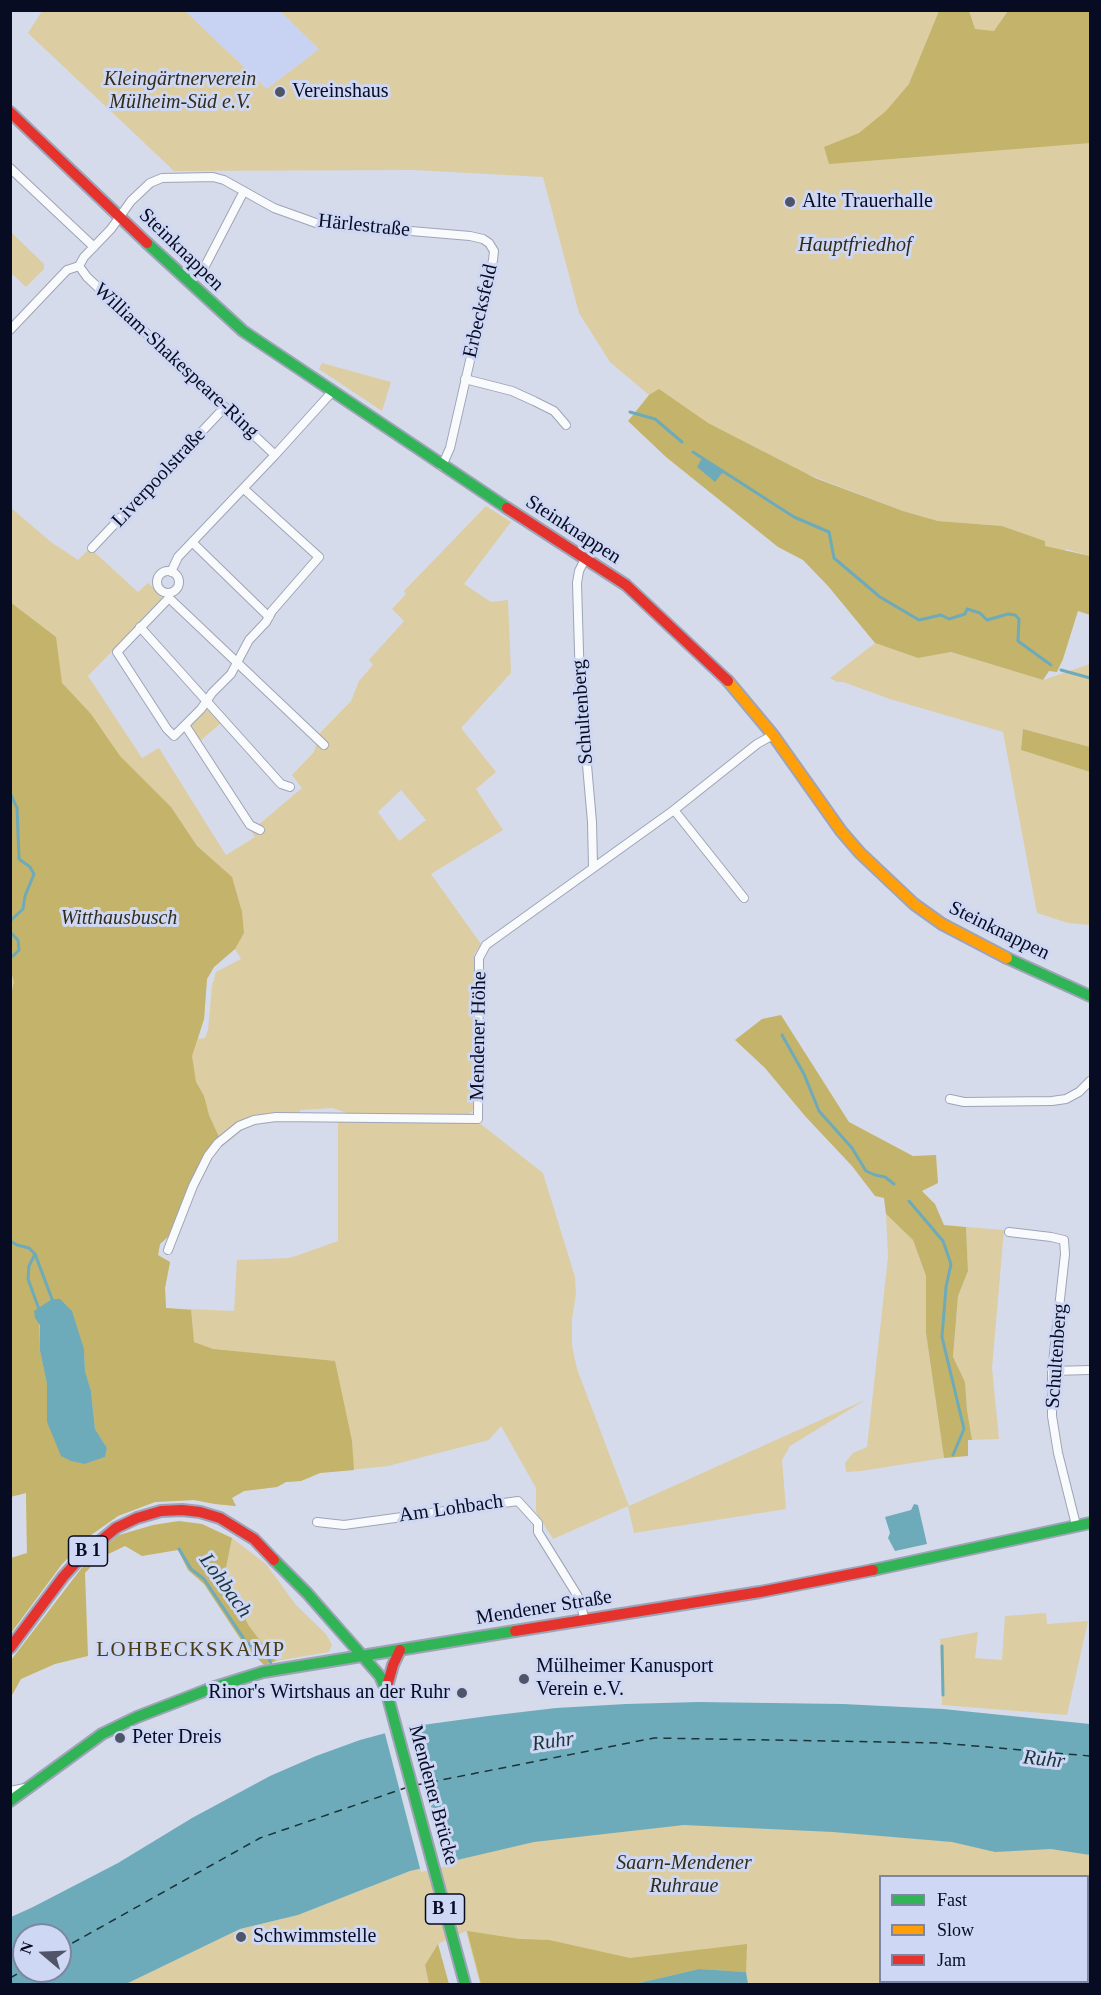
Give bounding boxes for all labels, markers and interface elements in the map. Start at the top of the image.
park label: Kleingärtnerverein Mülheim-Süd e.V. [104,68,256,115]
place label: Vereinshaus [292,80,389,104]
marker: Vereinshaus [273,85,287,99]
place label: Alte Trauerhalle [802,190,933,214]
marker: Alte Trauerhalle [783,195,797,209]
street label: Steinknappen [134,204,228,296]
street label: Härlestraße [317,209,411,243]
park label: Hauptfriedhof [798,234,912,258]
street label: Erbecksfeld [459,262,503,360]
street label: William-Shakespeare-Ring [88,278,264,444]
street label: Liverpoolstraße [107,424,211,532]
street label: Steinknappen [521,490,625,570]
street label: Schultenberg [567,659,599,765]
street label: Steinknappen [945,896,1053,966]
park label: Witthausbusch [61,907,177,931]
street label: Mendener Höhe [466,971,492,1101]
street label: Schultenberg [1041,1303,1073,1409]
street label: Am Lohbach [397,1490,505,1528]
road number: B 1 [68,1536,107,1566]
water label: Lohbach [193,1549,257,1623]
street label: Mendener Straße [474,1585,614,1631]
district label: LOHBECKSKAMP [96,1637,286,1663]
place label: Mülheimer Kanusport Verein e.V. [536,1655,713,1702]
marker: Mülheimer Kanusport Verein e.V. [517,1672,531,1686]
place label: Rinor's Wirtshaus an der Ruhr [208,1681,450,1705]
marker: Rinor's Wirtshaus an der Ruhr [455,1686,469,1700]
street label: Mendener Brücke [403,1722,463,1868]
place label: Peter Dreis [132,1726,221,1750]
water label: Ruhr [530,1727,576,1757]
marker: Peter Dreis [113,1731,127,1745]
water label: Ruhr [1022,1745,1066,1775]
park label: Saarn-Mendener Ruhraue [616,1852,752,1899]
legend [879,1875,1089,1983]
text: Fast [937,1890,967,1910]
road number: B 1 [426,1894,464,1924]
text: Slow [937,1920,974,1940]
north arrow [12,1923,72,1983]
place label: Schwimmstelle [253,1925,376,1949]
marker: Schwimmstelle [234,1930,248,1944]
text: N [16,1939,36,1956]
text: Jam [937,1950,966,1970]

